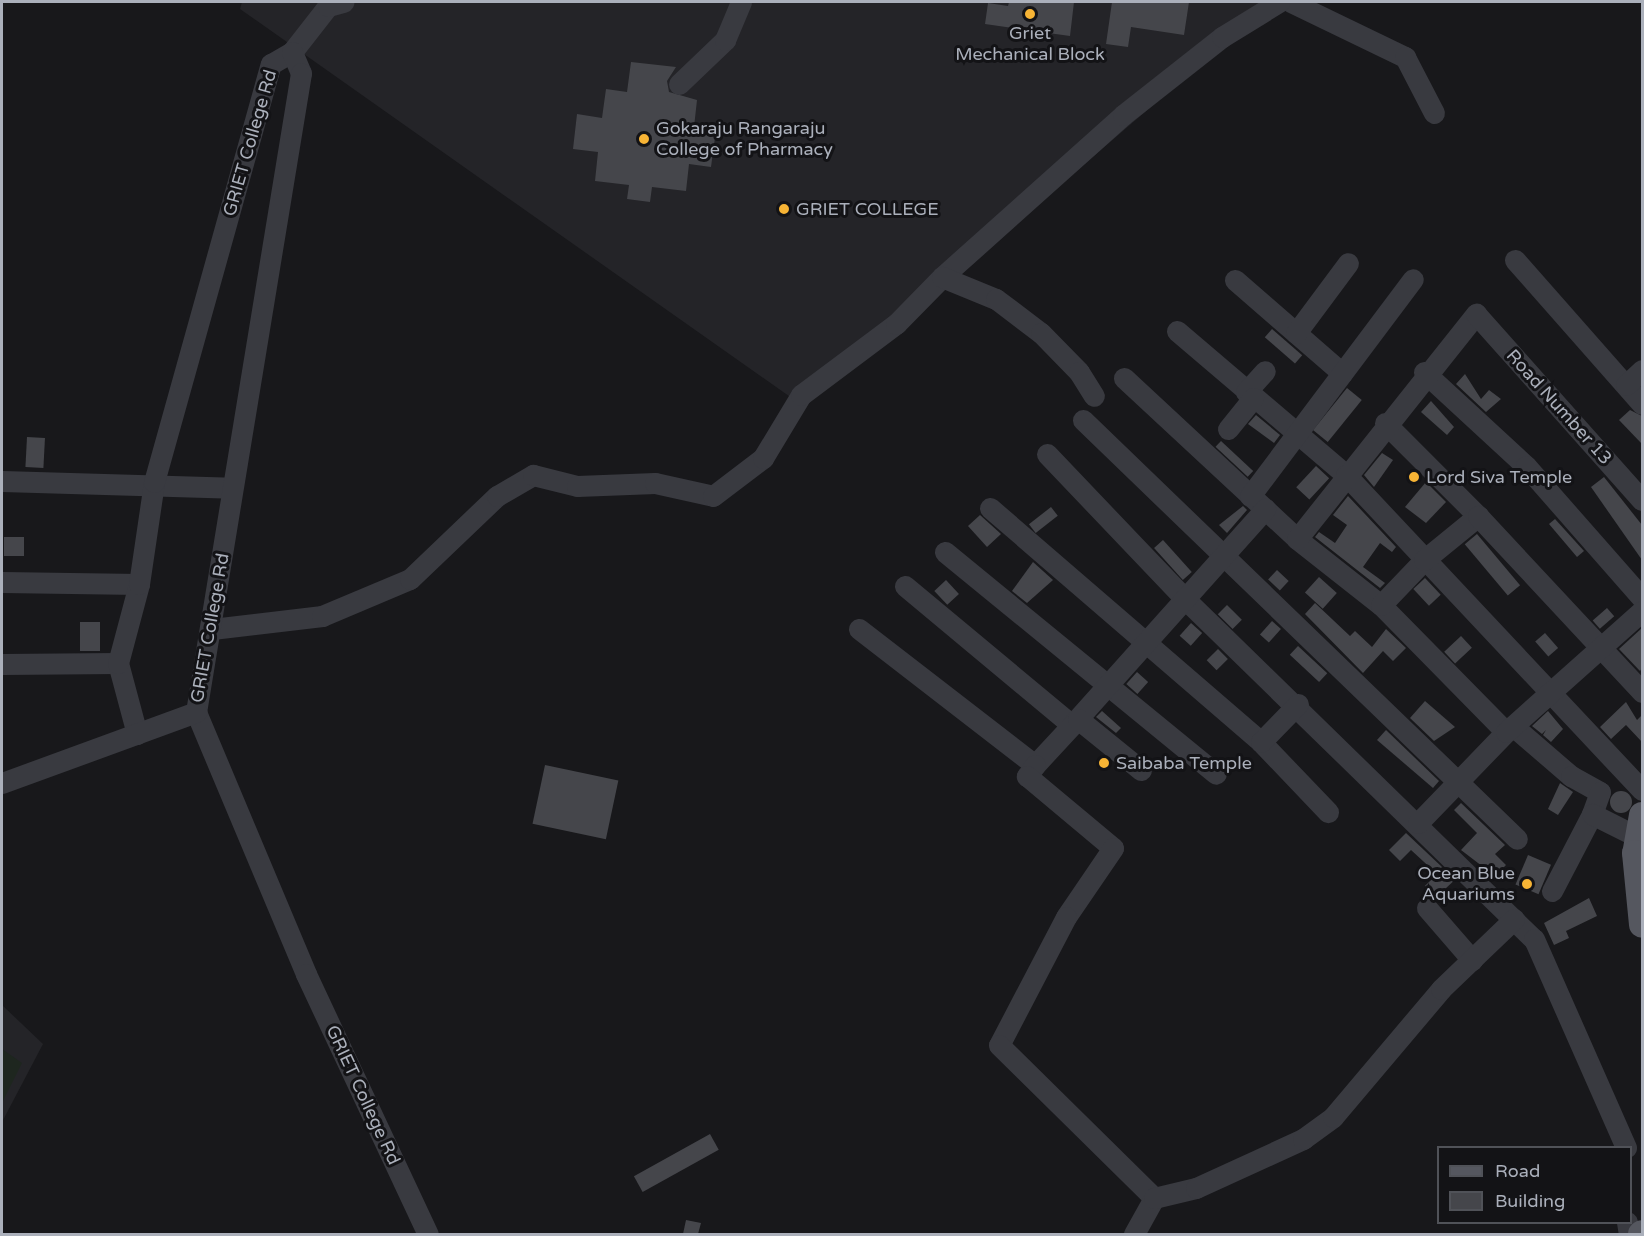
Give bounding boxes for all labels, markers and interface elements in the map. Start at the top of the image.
marker: Griet Mechanical Block [1023,7,1037,21]
place label: Griet Mechanical Block [955,23,1105,66]
street label: GRIET College Rd [219,67,281,219]
place label: Gokaraju Rangaraju College of Pharmacy [656,118,833,160]
marker: Gokaraju Rangaraju College of Pharmacy [637,132,651,146]
place label: GRIET COLLEGE [796,198,939,220]
marker: GRIET COLLEGE [777,202,791,216]
street label: Road Number 13 [1502,345,1616,469]
place label: Lord Siva Temple [1426,466,1572,488]
marker: Lord Siva Temple [1407,470,1421,484]
street label: GRIET College Rd [186,552,234,704]
place label: Saibaba Temple [1116,752,1252,774]
marker: Saibaba Temple [1097,756,1111,770]
place label: Ocean Blue Aquariums [1417,863,1515,906]
marker: Ocean Blue Aquariums [1520,877,1534,891]
street label: GRIET College Rd [321,1022,405,1168]
legend [1437,1146,1632,1224]
text: Road [1495,1160,1540,1182]
text: Building [1495,1190,1565,1212]

